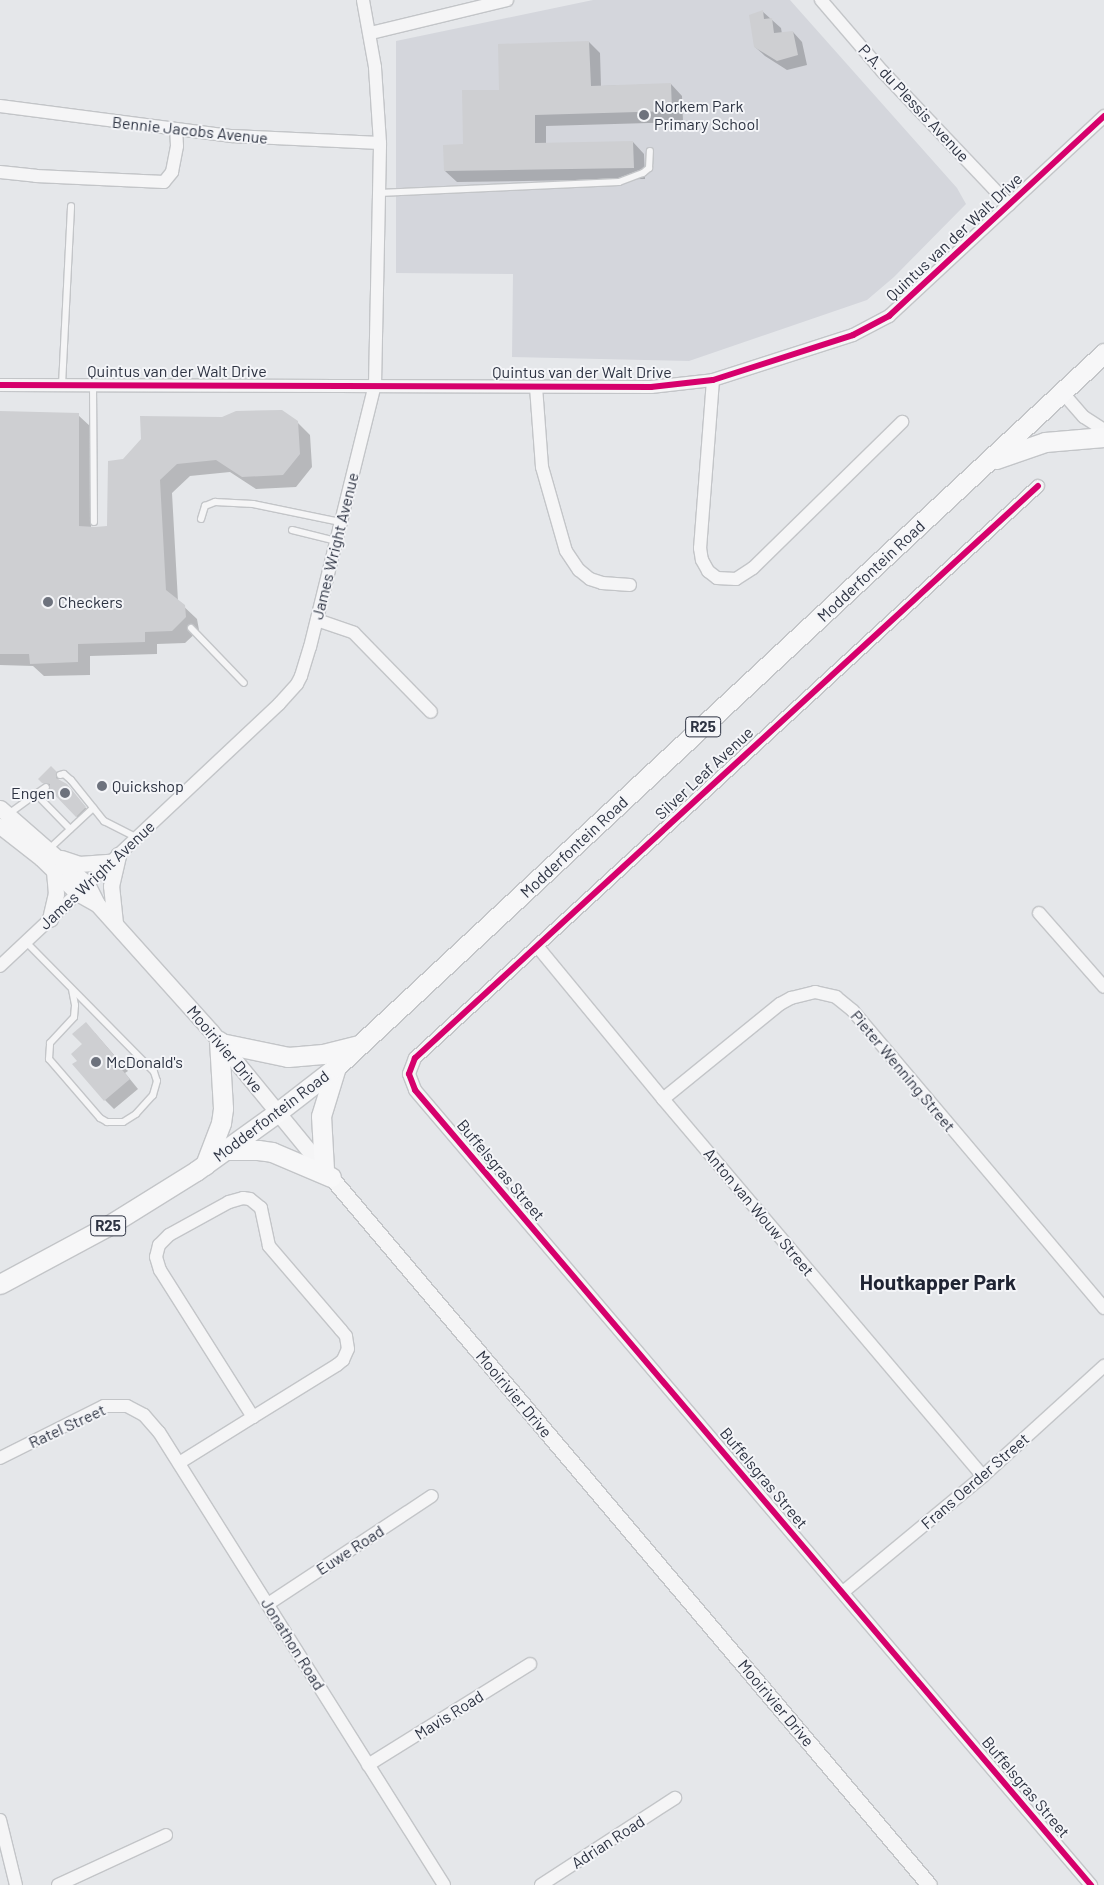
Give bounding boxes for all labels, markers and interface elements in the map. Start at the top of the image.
street label: P.A. du Plessis Avenue [855,40,973,166]
place label: Norkem Park Primary School [654,96,759,134]
marker: Norkem Park Primary School [638,109,650,121]
street label: Bennie Jacobs Avenue [111,112,269,148]
street label: Quintus van der Walt Drive [882,169,1026,305]
street label: Quintus van der Walt Drive [87,361,267,381]
street label: Quintus van der Walt Drive [492,362,672,382]
street label: James Wright Avenue [307,471,363,621]
street label: Modderfontein Road [813,516,929,626]
place label: Checkers [58,592,123,612]
marker: Checkers [42,596,54,608]
road number: R25 [684,714,722,740]
street label: Silver Leaf Avenue [651,723,757,823]
place label: Quickshop [112,776,184,796]
marker: Quickshop [96,780,108,792]
place label: Engen [11,783,55,803]
marker: Engen [59,787,71,799]
street label: Modderfontein Road [516,792,632,902]
street label: James Wright Avenue [35,817,159,933]
street label: Mooirivier Drive [183,1002,267,1096]
street label: Pieter Wenning Street [847,1006,959,1136]
place label: McDonald's [106,1052,183,1072]
marker: McDonald's [90,1056,102,1068]
street label: Modderfontein Road [209,1066,333,1166]
street label: Buffelsgras Street [453,1116,549,1224]
street label: Anton van Wouw Street [700,1144,818,1280]
road number: R25 [89,1214,127,1238]
district label: Houtkapper Park [860,1269,1016,1295]
street label: Mooirivier Drive [472,1347,556,1441]
street label: Ratel Street [26,1400,108,1452]
street label: Buffelsgras Street [716,1424,812,1532]
street label: Frans Oerder Street [917,1429,1033,1533]
street label: Euwe Road [313,1521,387,1579]
street label: Jonathon Road [257,1594,329,1694]
street label: Mooirivier Drive [734,1656,818,1750]
street label: Mavis Road [411,1686,487,1744]
street label: Buffelsgras Street [978,1733,1074,1841]
street label: Adrian Road [568,1811,648,1873]

